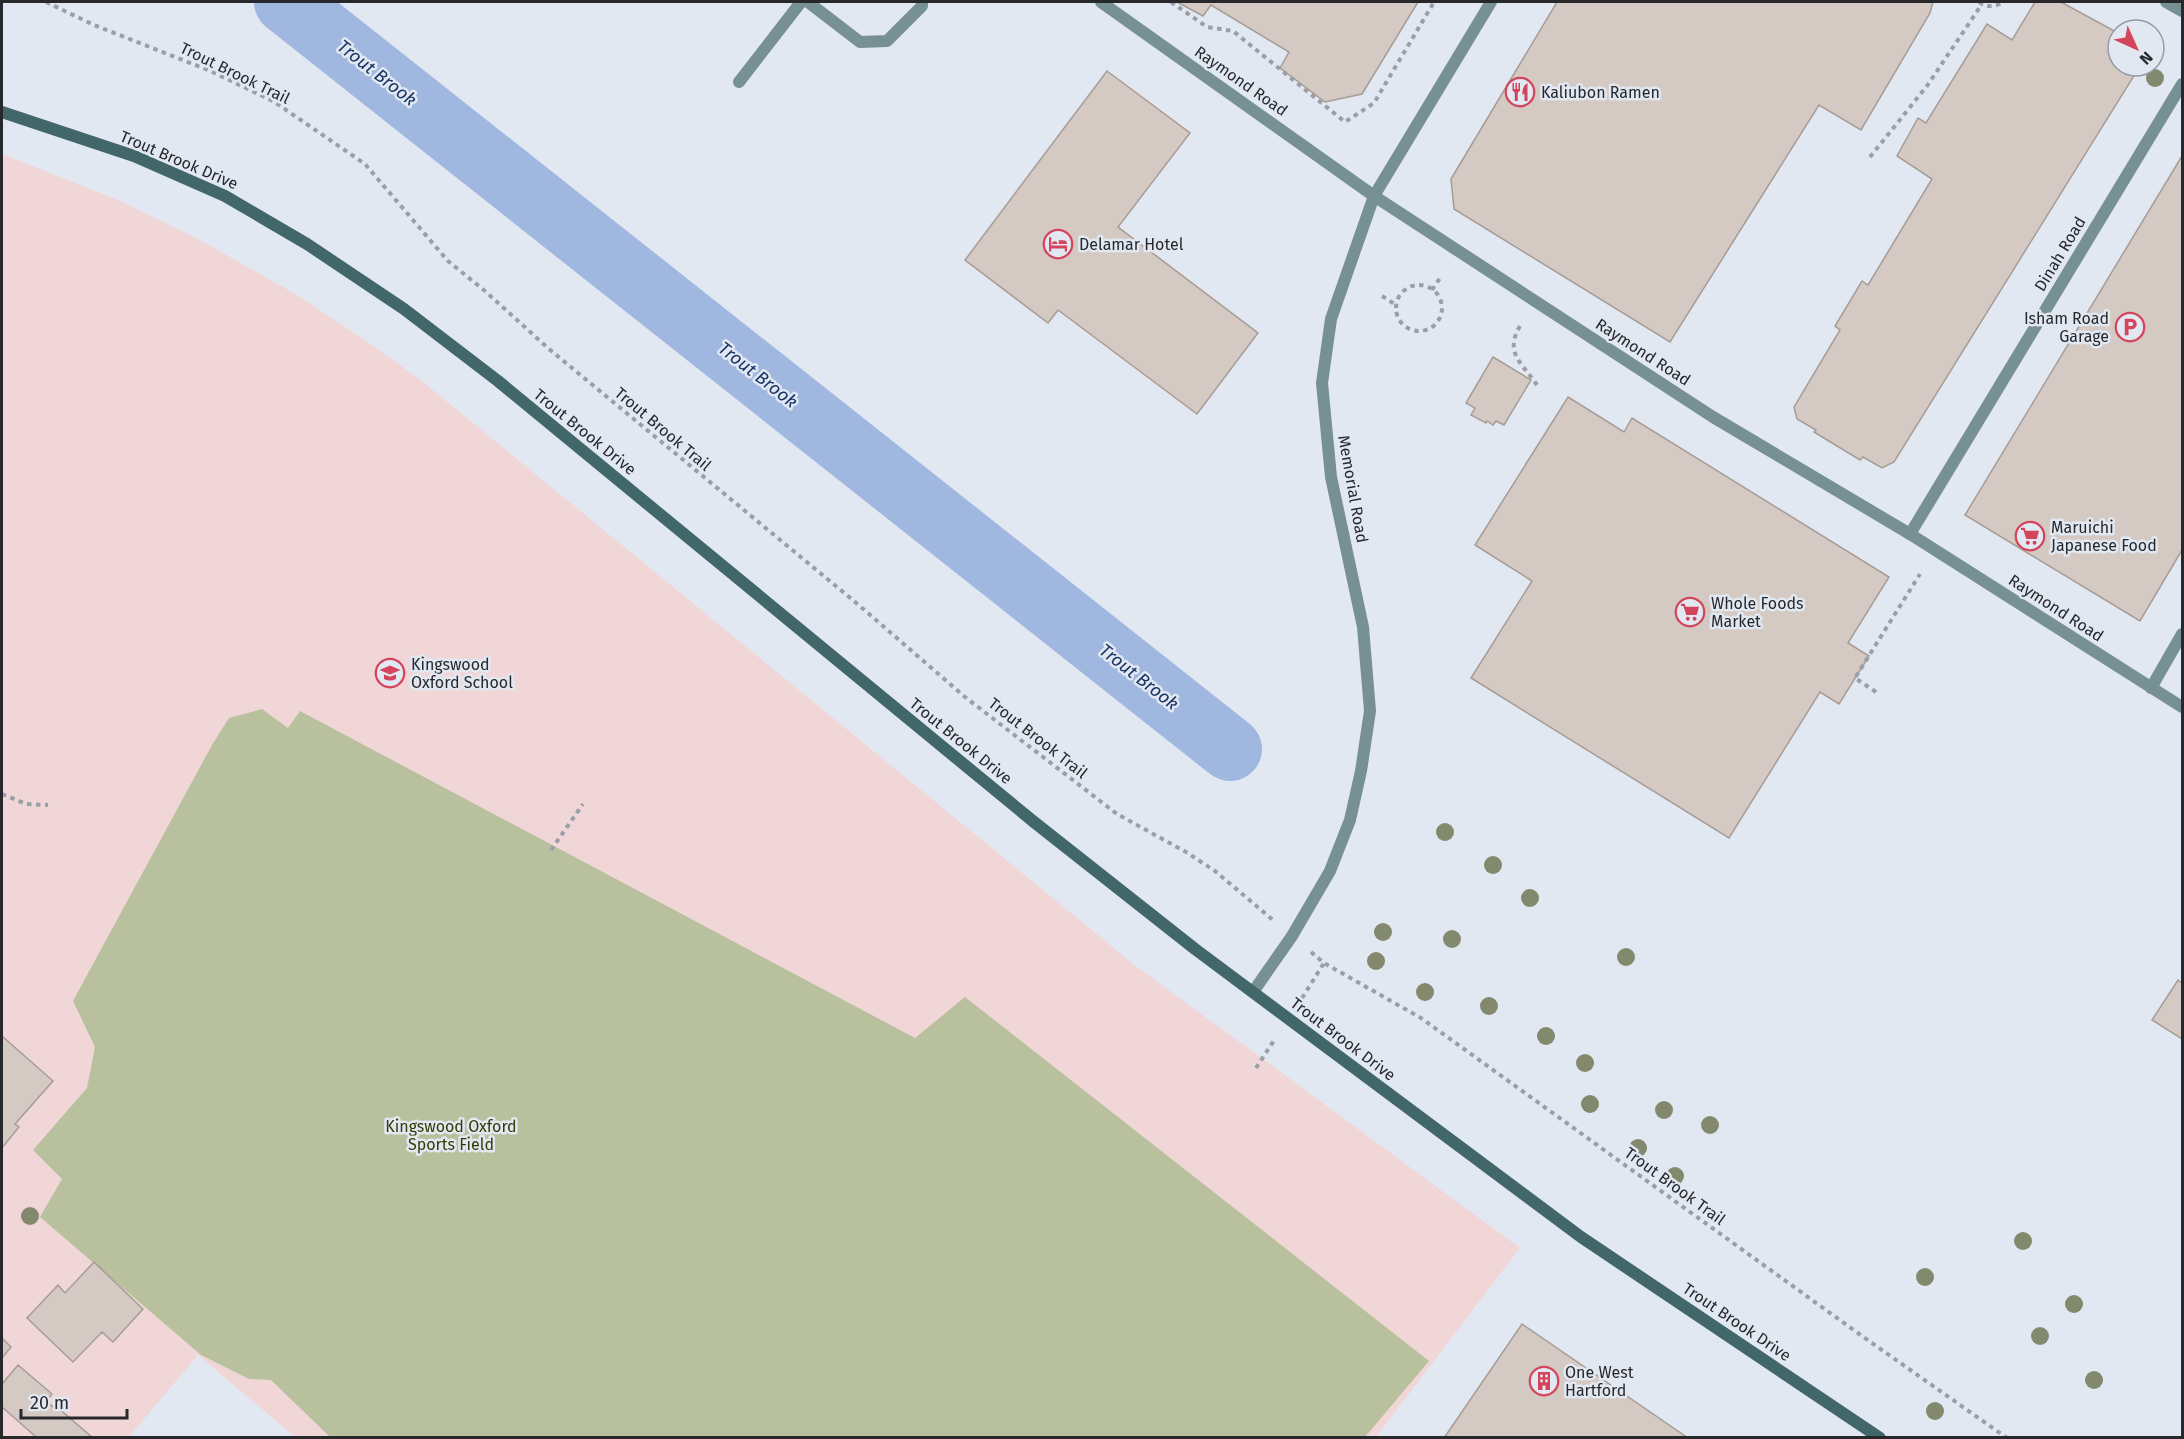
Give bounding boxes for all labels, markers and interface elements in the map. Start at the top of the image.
north arrow [2106,18,2166,78]
water label: Trout Brook [333,35,421,111]
street label: Trout Brook Trail [177,38,293,108]
street label: Raymond Road [1191,42,1291,120]
text: N [2136,48,2157,69]
restaurant icon: Kaliubon Ramen [1504,76,1536,108]
place label: Kaliubon Ramen [1541,83,1660,102]
street label: Trout Brook Drive [117,127,241,193]
street label: Dinah Road [2030,213,2090,295]
hotel icon: Delamar Hotel [1042,228,1074,260]
place label: Delamar Hotel [1079,235,1184,254]
place label: Isham Road Garage [2024,309,2109,346]
parking icon: Isham Road Garage [2114,311,2146,343]
street label: Raymond Road [1592,314,1694,390]
water label: Trout Brook [714,337,802,413]
street label: Trout Brook Trail [611,383,715,475]
street label: Trout Brook Drive [530,385,640,479]
street label: Memorial Road [1334,434,1372,544]
place label: Maruichi Japanese Food [2051,518,2157,555]
supermarket icon: Maruichi Japanese Food [2014,520,2046,552]
street label: Raymond Road [2005,570,2107,646]
place label: Whole Foods Market [1711,594,1804,631]
supermarket icon: Whole Foods Market [1674,596,1706,628]
water label: Trout Brook [1095,639,1183,715]
place label: Kingswood Oxford School [411,655,513,692]
school or university icon: Kingswood Oxford School [374,657,406,689]
street label: Trout Brook Drive [906,694,1016,788]
street label: Trout Brook Trail [985,694,1091,783]
street label: Trout Brook Drive [1287,993,1399,1085]
park label: Kingswood Oxford Sports Field [385,1117,517,1154]
street label: Trout Brook Trail [1621,1143,1729,1229]
street label: Trout Brook Drive [1679,1279,1795,1365]
place label: One West Hartford [1565,1363,1634,1400]
building icon: One West Hartford [1528,1365,1560,1397]
scale bar [21,1382,128,1420]
text: 20 m [30,1392,69,1414]

